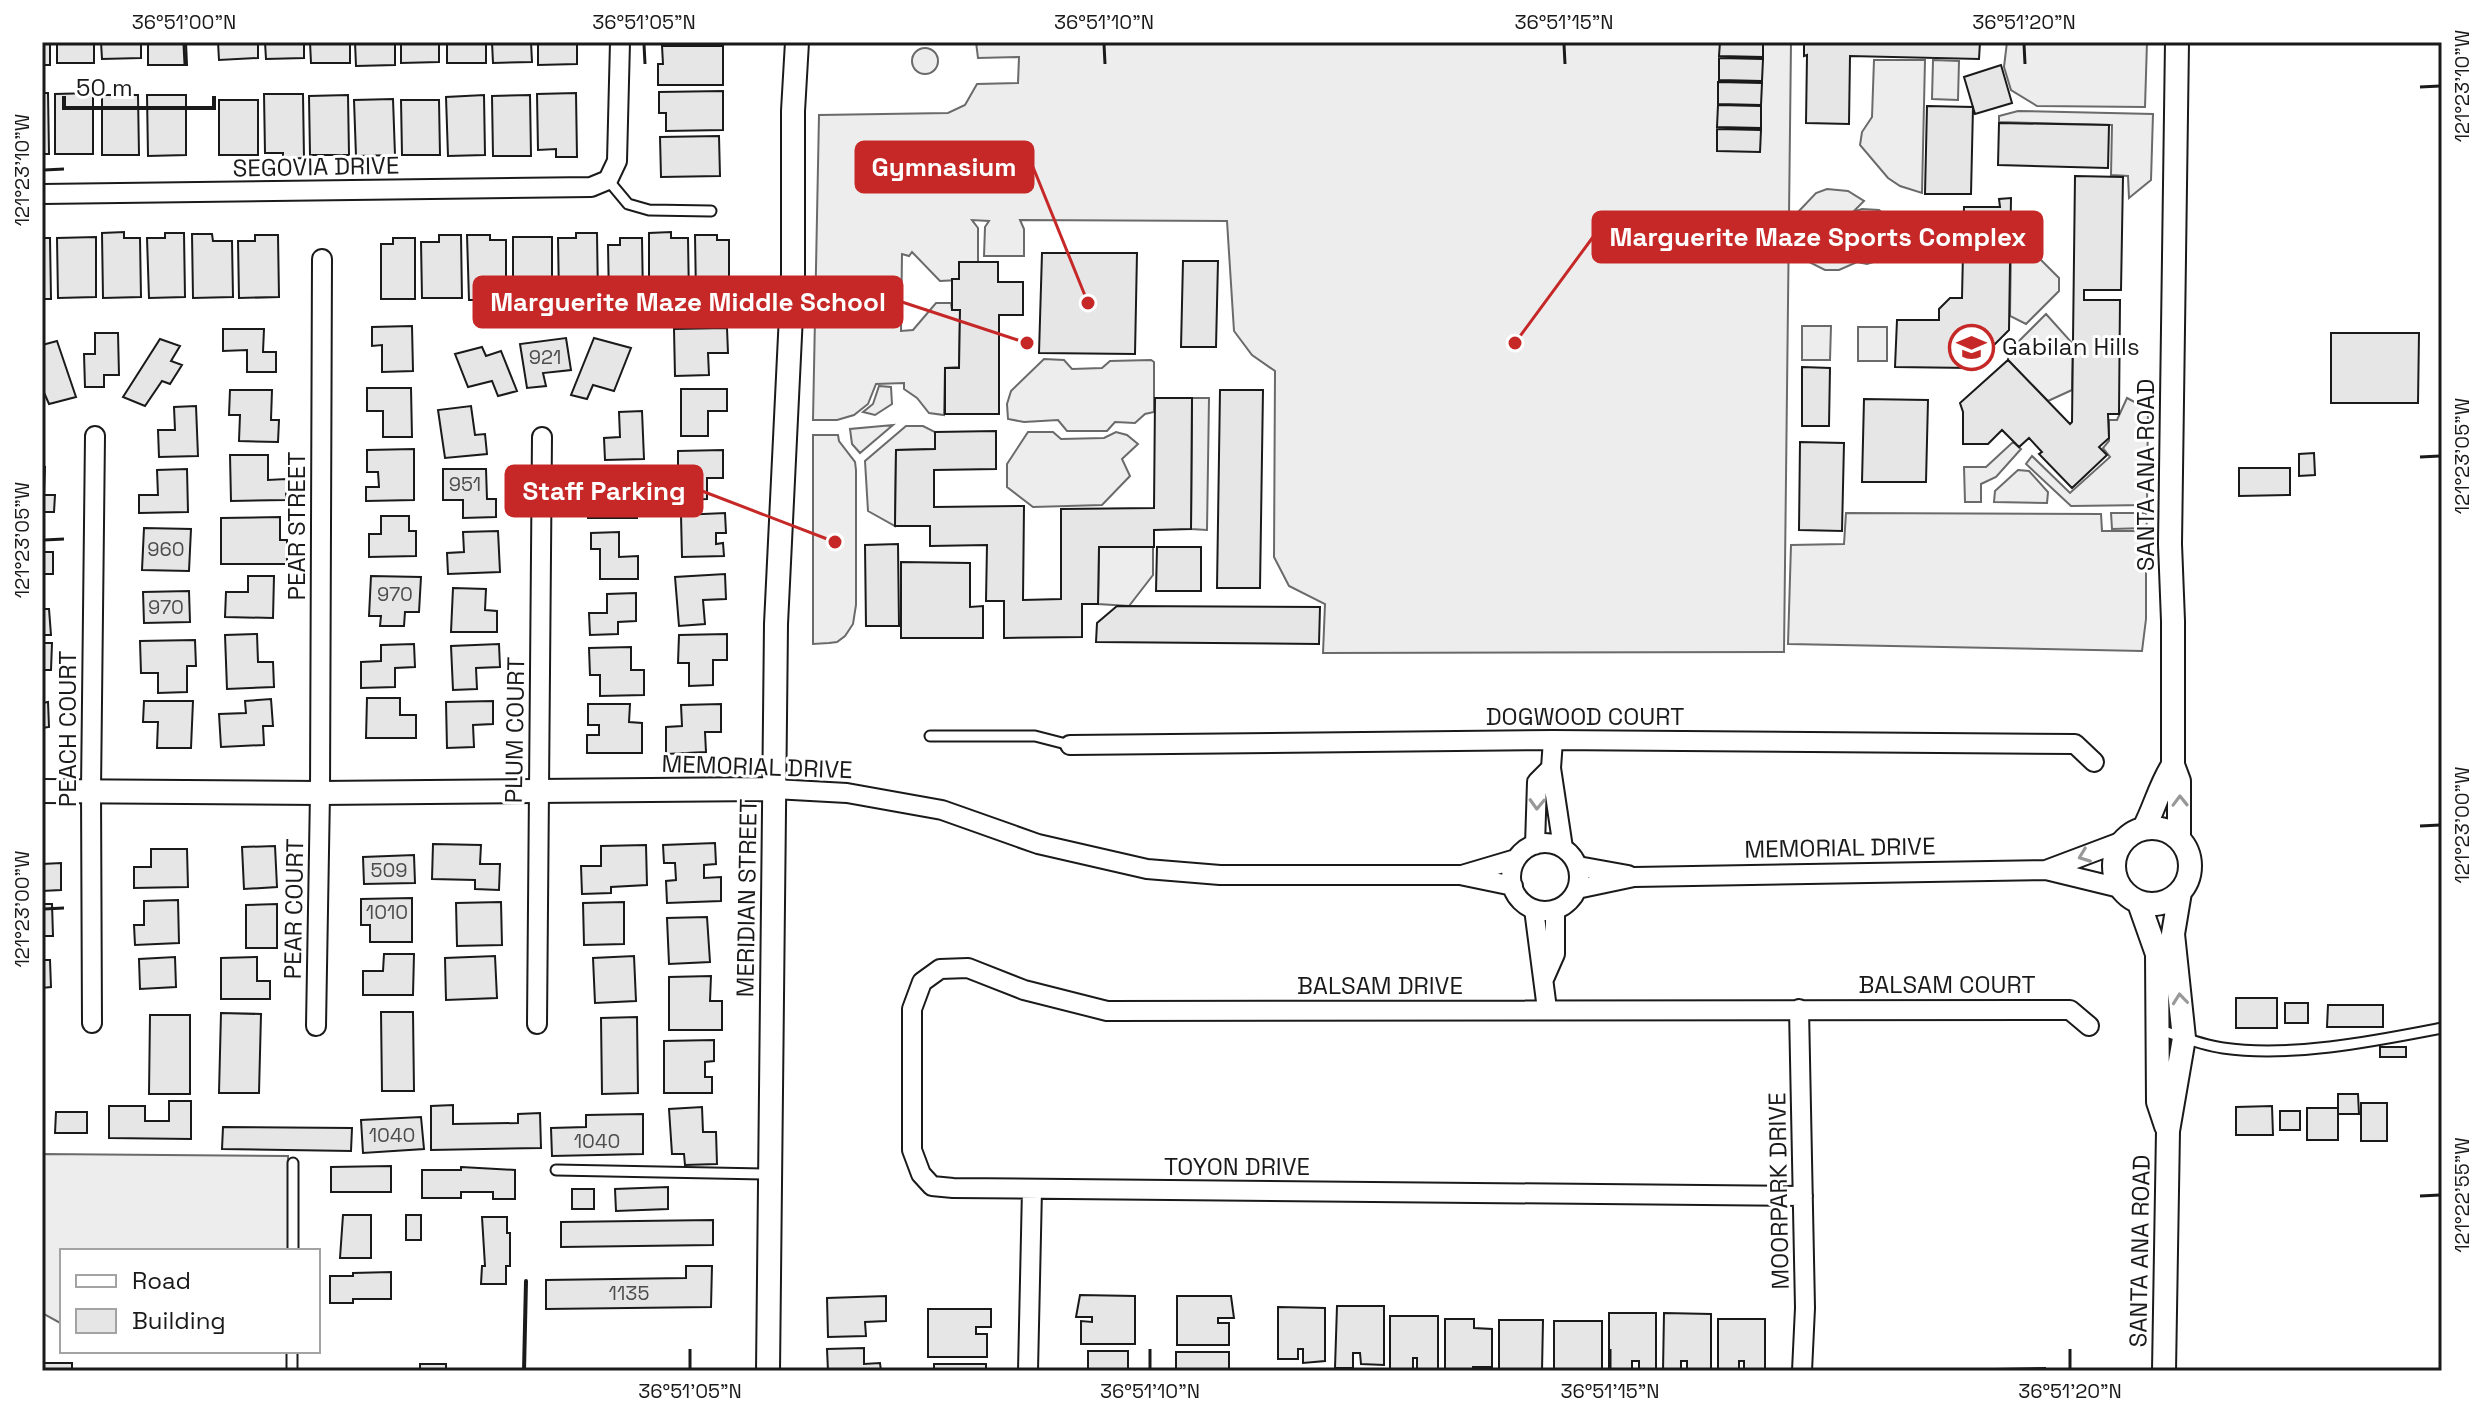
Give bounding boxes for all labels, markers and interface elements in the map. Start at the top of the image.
text: 36°51'00"N [132,9,236,35]
text: 36°51'05"N [592,9,696,35]
text: 36°51'10"N [1054,9,1154,35]
text: 36°51'15"N [1514,9,1614,35]
text: 36°51'20"N [1972,9,2076,35]
text: 121°23'10"W [2449,30,2475,142]
scale bar [64,60,214,110]
text: 50 m [76,72,133,103]
text: 121°23'10"W [9,114,35,226]
callout: Gymnasium [856,142,1033,192]
street label: SEGOVIA DRIVE [232,150,400,183]
text: Gymnasium [871,150,1017,184]
callout: Marguerite Maze Sports Complex [1593,212,2042,262]
text: Marguerite Maze Sports Complex [1610,220,2027,254]
callout: Marguerite Maze Middle School [474,277,902,327]
text: Marguerite Maze Middle School [490,285,886,319]
school or university icon: Gabilan Hills [1947,323,1995,371]
place label: Gabilan Hills [2002,331,2140,362]
house number: 921 [529,344,561,370]
street label: SANTA ANA ROAD [2130,379,2161,571]
text: 121°23'05"W [2449,398,2475,514]
street label: PEAR STREET [281,452,312,600]
callout: Staff Parking [506,466,702,516]
house number: 951 [449,471,481,497]
text: Staff Parking [522,474,686,508]
text: 121°23'05"W [9,482,35,598]
house number: 960 [147,536,185,562]
house number: 970 [377,581,413,607]
house number: 970 [148,594,184,620]
street label: PEACH COURT [52,651,83,807]
street label: PLUM COURT [498,656,531,804]
street label: DOGWOOD COURT [1486,701,1684,732]
street label: MEMORIAL DRIVE [661,748,853,785]
text: 121°23'00"W [2449,766,2475,884]
one-way arrow [2171,794,2189,807]
street label: MERIDIAN STREET [729,798,764,998]
one-way arrow [1528,798,1545,811]
street label: MEMORIAL DRIVE [1744,830,1936,865]
street label: PEAR COURT [277,838,310,980]
one-way arrow [2078,846,2092,863]
text: 121°23'00"W [9,850,35,968]
house number: 509 [370,857,408,883]
house number: 1010 [366,899,408,925]
street label: BALSAM COURT [1858,969,2036,1000]
street label: BALSAM DRIVE [1297,970,1463,1001]
one-way arrow [2172,992,2189,1005]
street label: MOORPARK DRIVE [1761,1092,1796,1290]
house number: 1040 [369,1122,415,1148]
house number: 1040 [574,1128,620,1154]
text: 121°22'55"W [2449,1137,2475,1253]
street label: TOYON DRIVE [1164,1151,1310,1182]
street label: SANTA ANA ROAD [2122,1154,2157,1348]
legend [60,1249,320,1353]
text: Road [132,1265,191,1296]
house number: 1135 [609,1280,649,1306]
text: Building [132,1305,226,1336]
text: 36°51'05"N [638,1378,742,1404]
text: 36°51'10"N [1100,1378,1200,1404]
text: 36°51'15"N [1560,1378,1660,1404]
text: 36°51'20"N [2018,1378,2122,1404]

